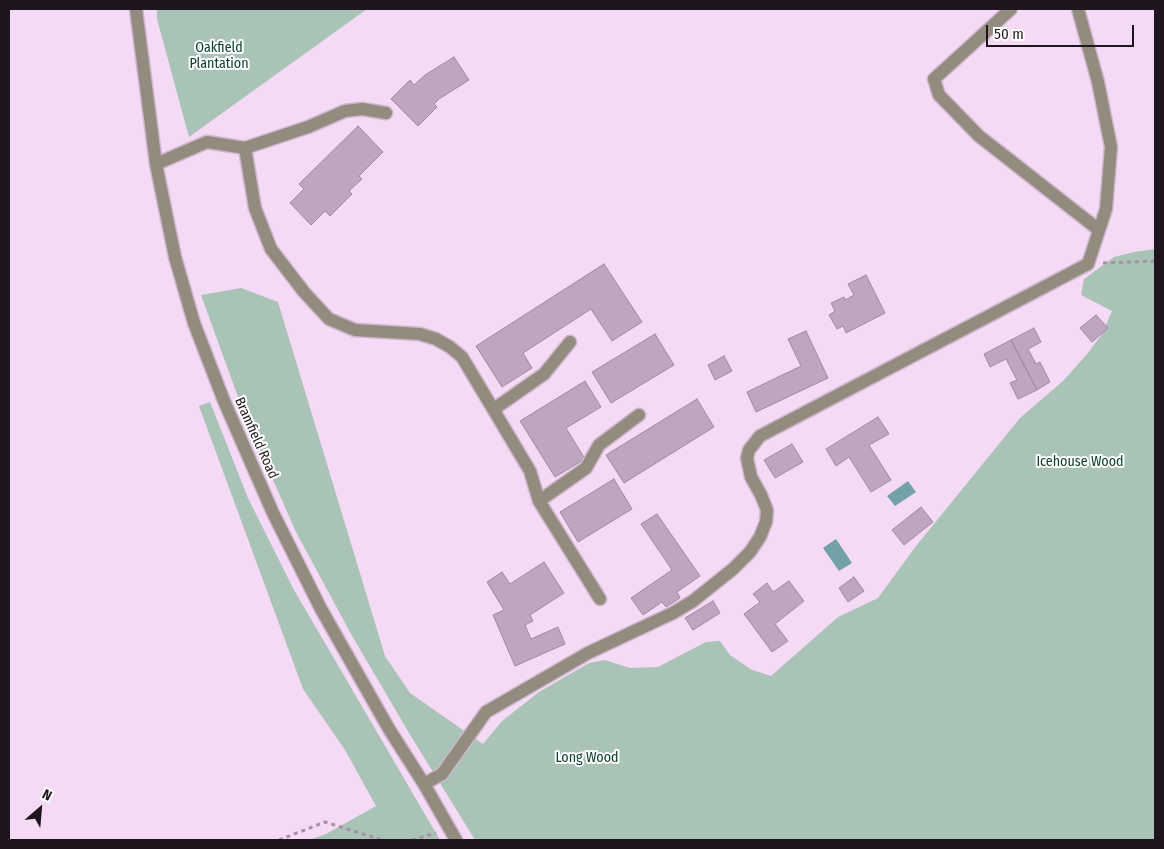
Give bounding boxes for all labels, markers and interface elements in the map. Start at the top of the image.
scale bar [989,15,1136,47]
text: 50 m [994,25,1024,43]
park label: Oakfield Plantation [189,40,249,72]
street label: Bramfield Road [231,395,281,481]
park label: Icehouse Wood [1036,454,1124,470]
park label: Long Wood [555,750,619,766]
north arrow [15,784,65,834]
text: N [39,786,55,805]

